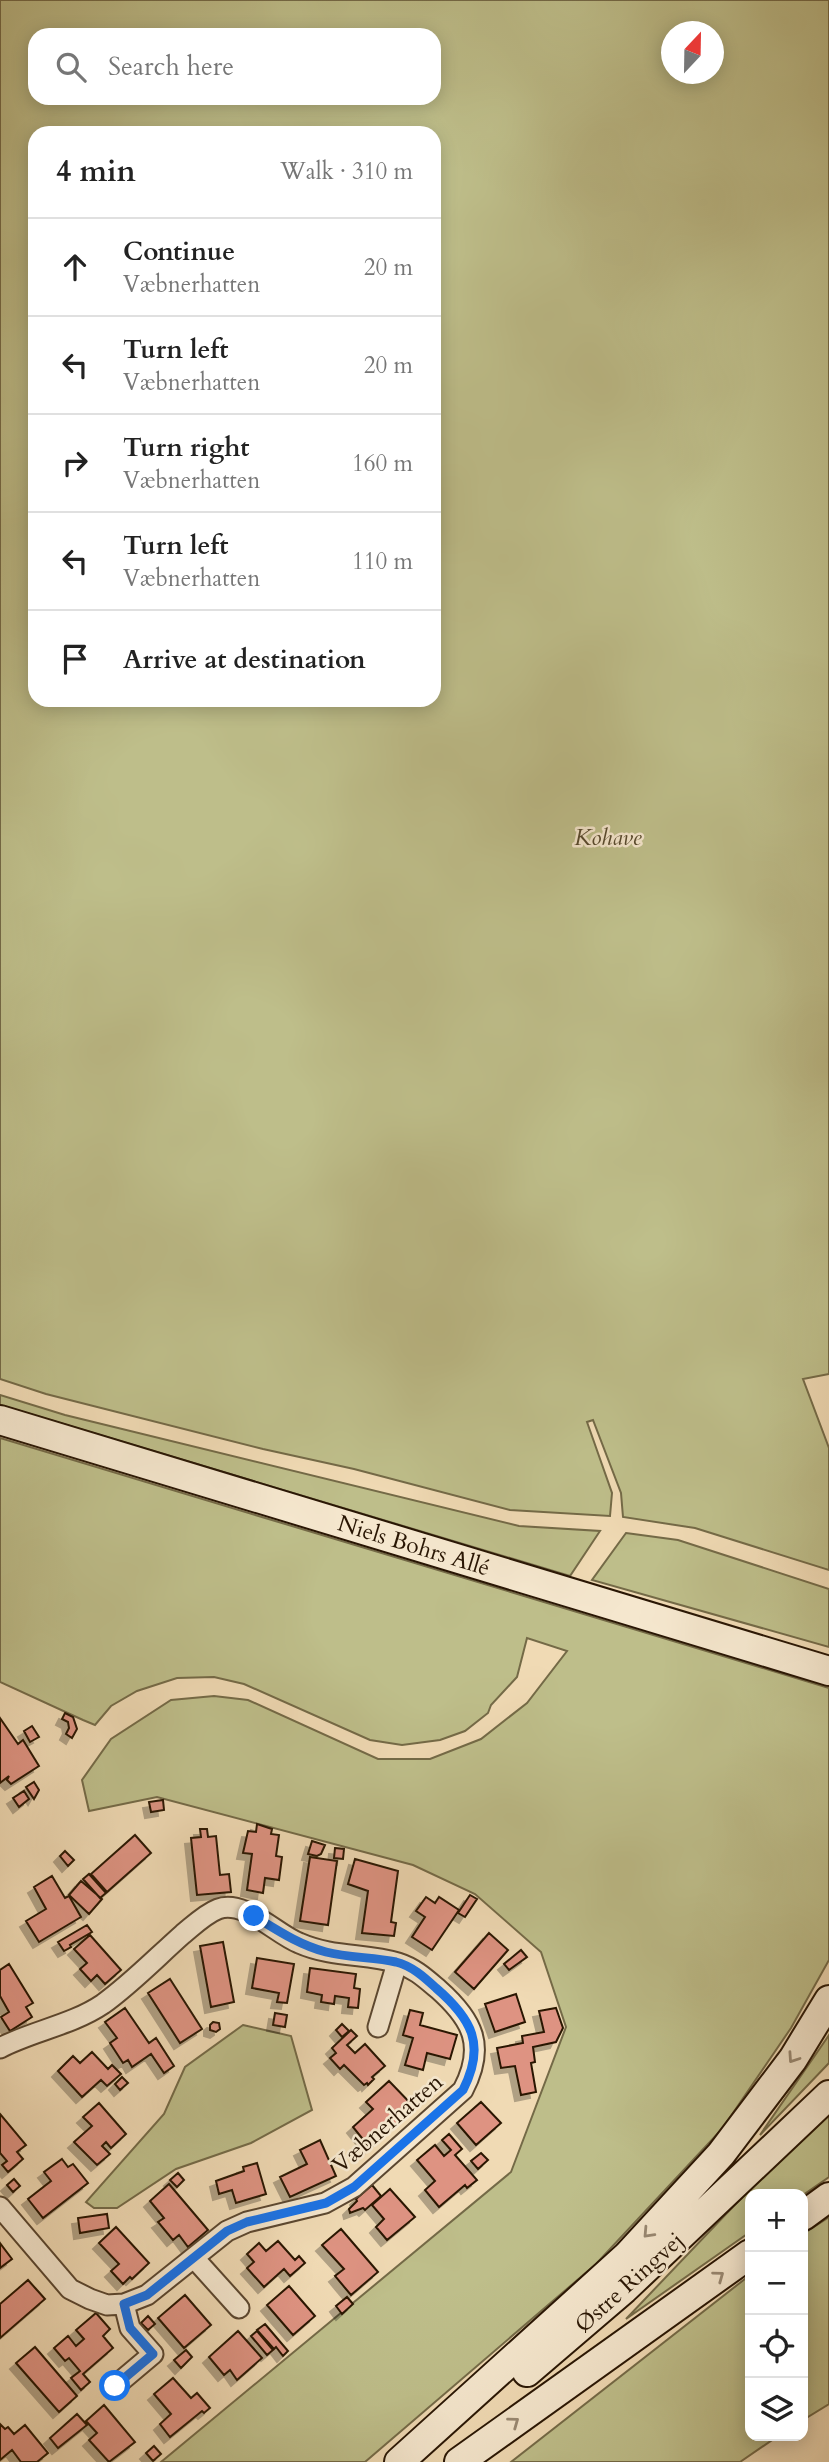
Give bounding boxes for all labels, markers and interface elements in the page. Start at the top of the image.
north arrow [661,21,724,84]
search box [28,28,441,105]
icon: search [52,48,90,86]
text: Search here [108,49,234,84]
text: 4 min [56,151,136,192]
text: Walk · 310 m [280,156,413,187]
text: Continue [123,234,235,269]
icon: ahead [56,248,94,286]
text: 20 m [364,252,413,283]
text: Væbnerhatten [123,269,260,300]
text: Turn left [123,332,228,367]
icon: left [56,346,94,384]
text: 20 m [364,350,413,381]
text: Væbnerhatten [123,367,260,398]
text: Turn right [123,430,250,465]
icon: right [56,444,94,482]
text: 160 m [352,448,413,479]
text: Væbnerhatten [123,465,260,496]
text: Turn left [123,528,228,563]
icon: left [56,542,94,580]
text: 110 m [352,546,413,577]
text: Væbnerhatten [123,563,260,594]
icon: arrive [56,640,94,678]
text: Arrive at destination [123,642,366,677]
park label: Kohave [574,822,642,853]
street label: Niels Bohrs Allé [334,1508,494,1583]
route end [238,1900,269,1931]
one-way arrow [789,2050,801,2063]
street label: Væbnerhatten [325,2067,449,2180]
map controls [745,2189,808,2441]
button: + [745,2189,808,2252]
street label: Østre Ringvej [568,2225,691,2340]
one-way arrow [644,2225,656,2238]
button: − [745,2252,808,2315]
one-way arrow [711,2272,724,2284]
button: locate [745,2315,808,2378]
route start [99,2370,130,2401]
button: layers [745,2378,808,2441]
one-way arrow [506,2418,519,2430]

